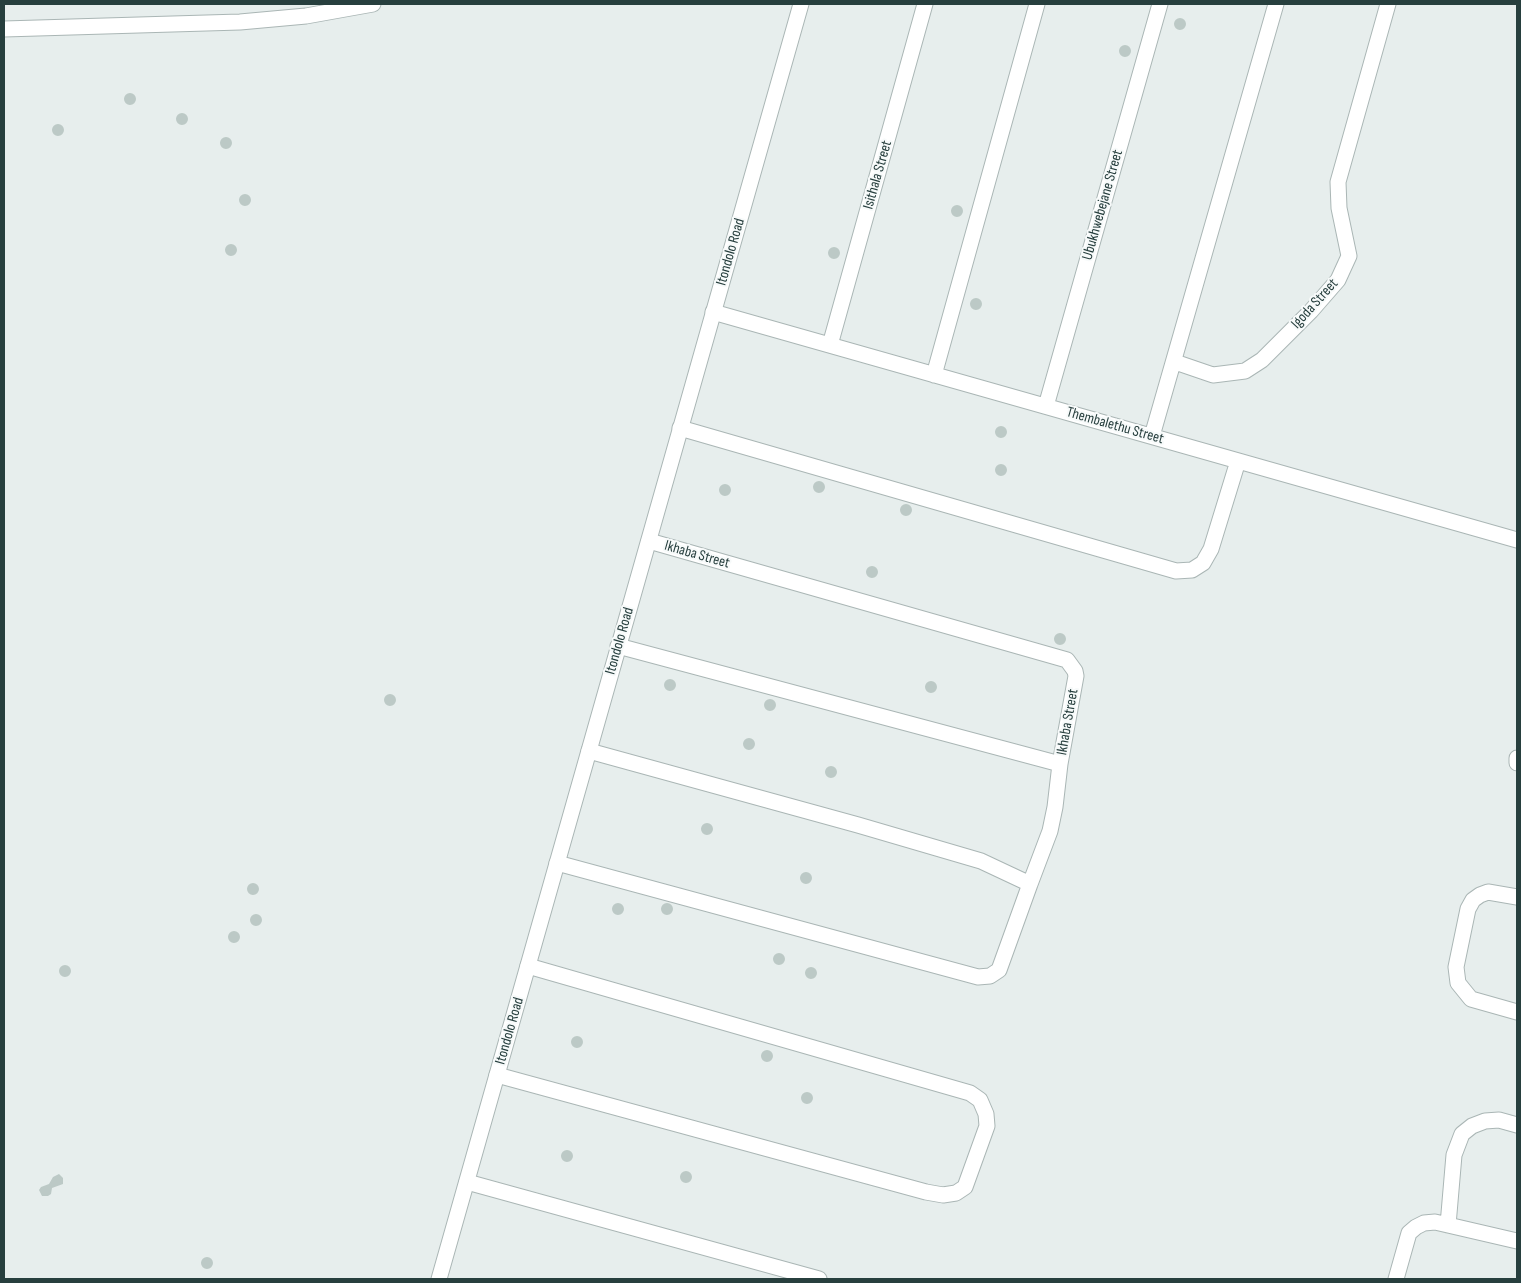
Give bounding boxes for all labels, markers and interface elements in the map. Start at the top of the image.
street label: Isithala Street [860,139,896,211]
street label: Ubukhwebejane Street [1079,148,1127,262]
street label: Itondolo Road [713,216,749,288]
street label: Igoda Street [1288,275,1342,333]
street label: Thembalethu Street [1064,404,1166,448]
street label: Ikhaba Street [662,537,732,573]
street label: Itondolo Road [602,605,638,677]
street label: Ikhaba Street [1053,687,1083,757]
street label: Itondolo Road [492,995,528,1067]

